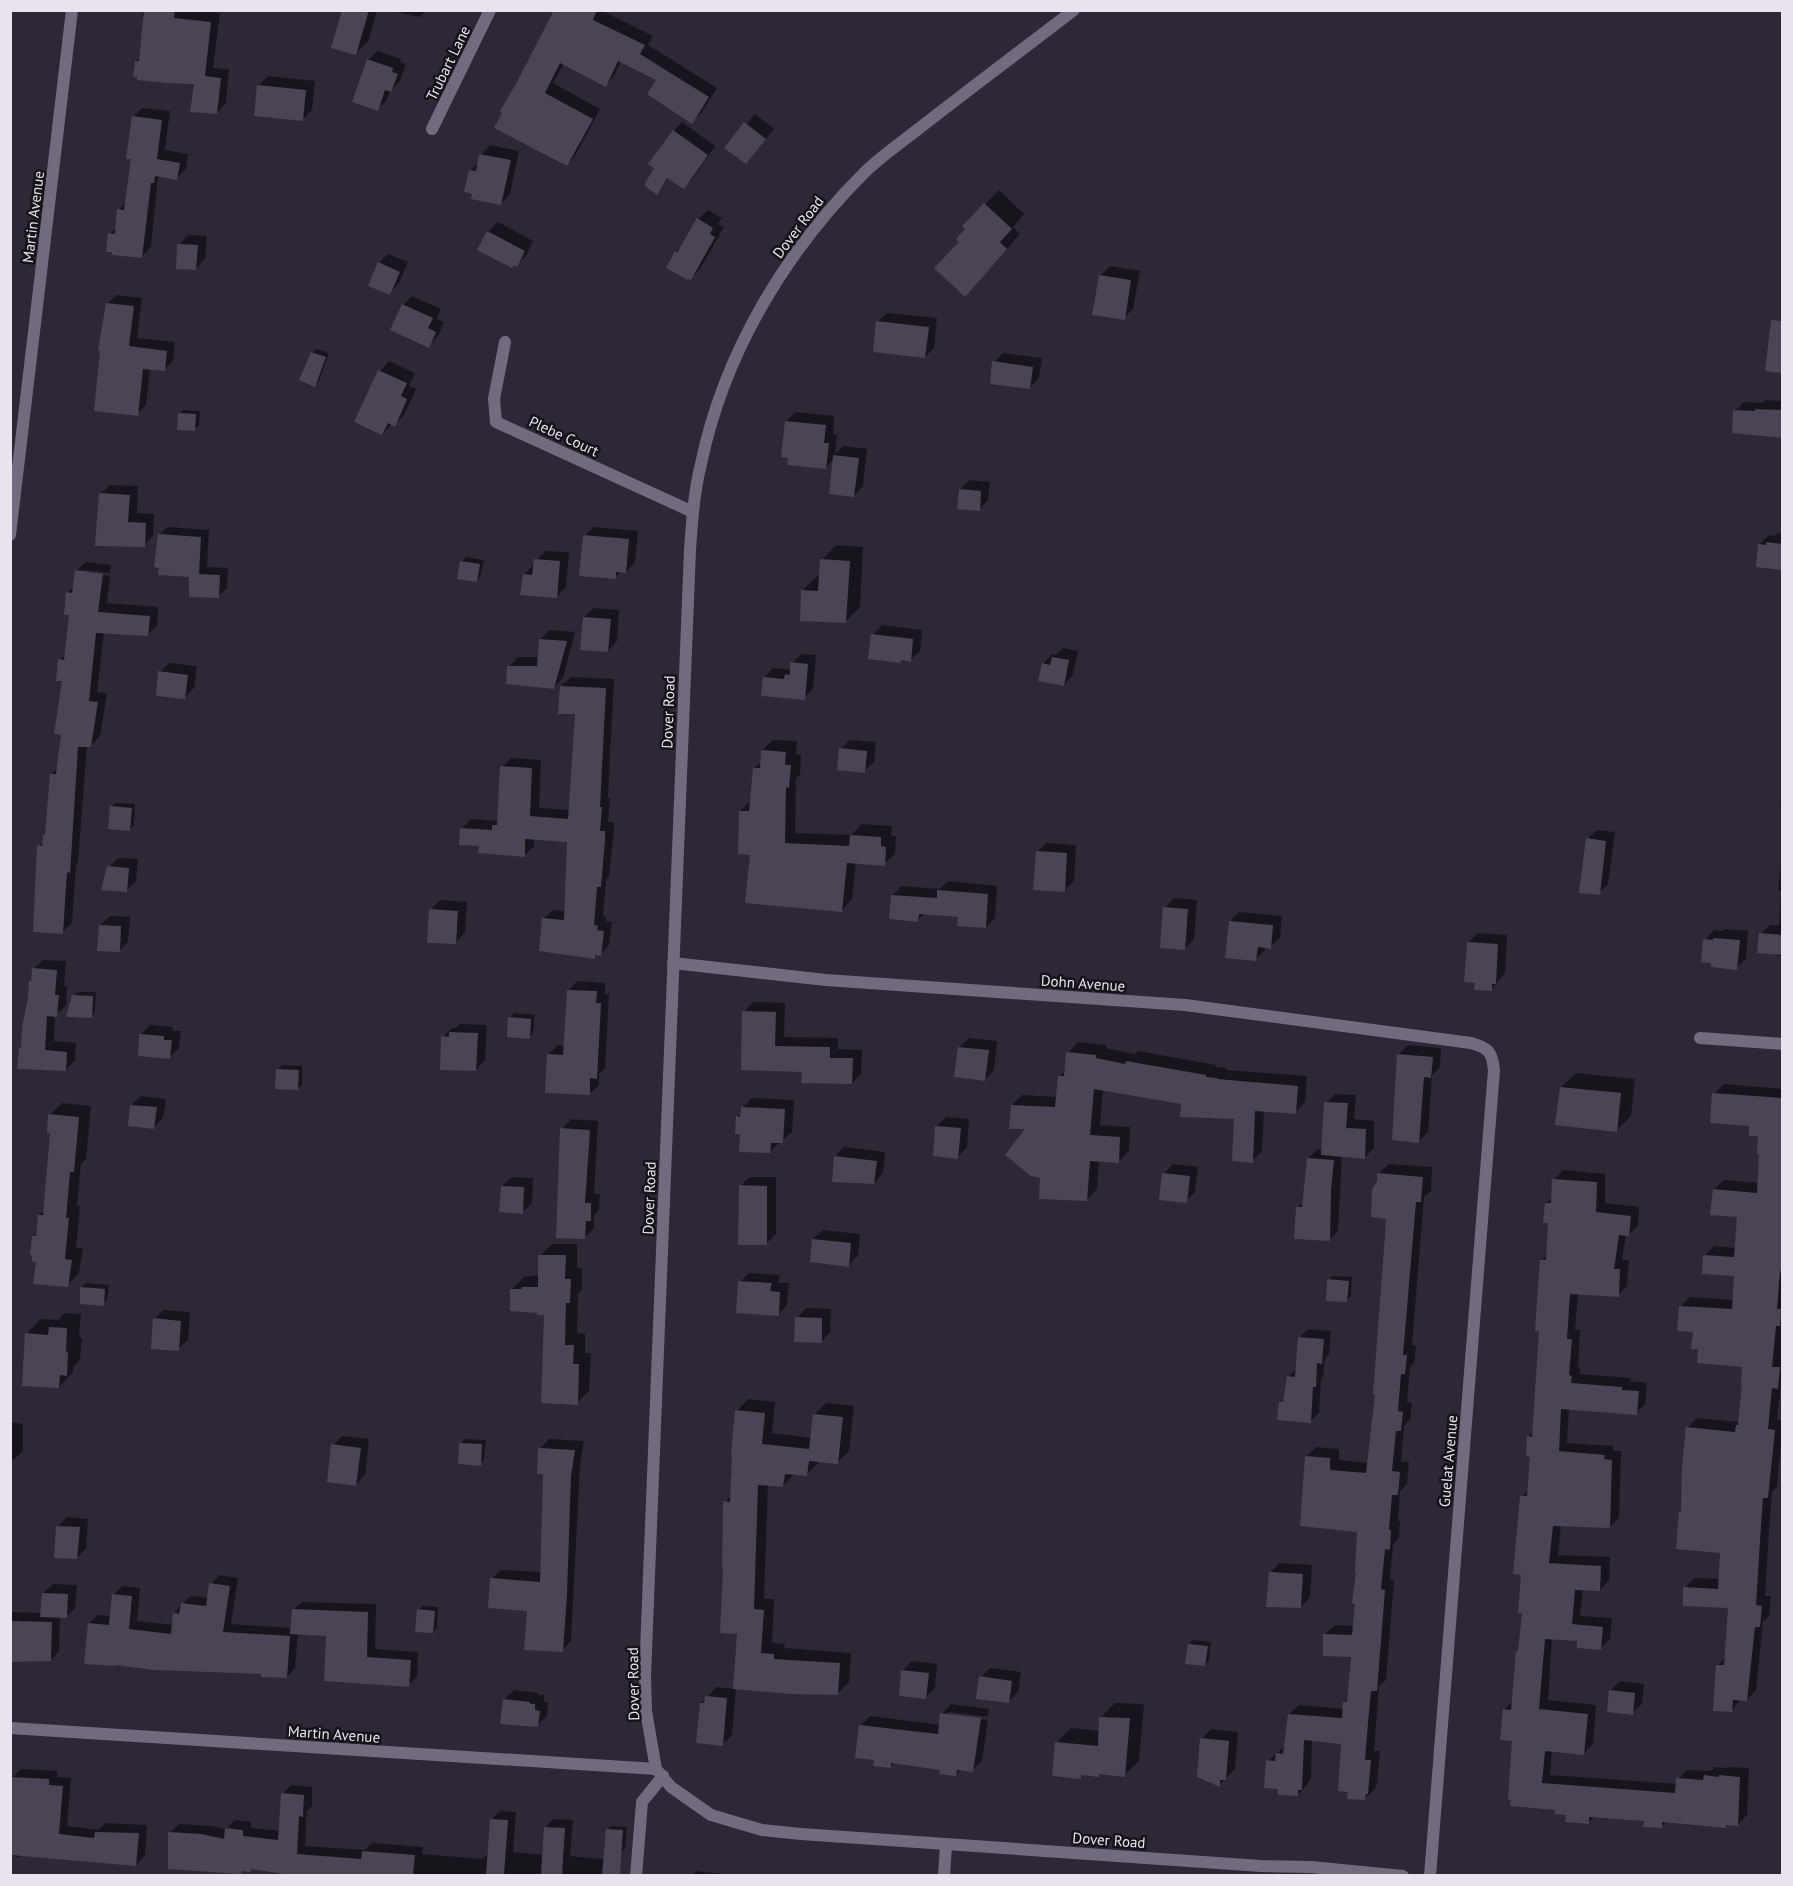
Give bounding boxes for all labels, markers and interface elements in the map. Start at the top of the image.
street label: Trubart Lane [422,23,474,103]
street label: Martin Avenue [18,170,48,264]
street label: Dover Road [768,192,828,262]
street label: Plebe Court [526,412,602,460]
street label: Dover Road [657,675,679,749]
street label: Dohn Avenue [1040,971,1126,995]
street label: Dover Road [638,1161,660,1235]
street label: Guelat Avenue [1435,1414,1461,1508]
street label: Dover Road [623,1647,643,1721]
street label: Martin Avenue [287,1721,381,1747]
street label: Dover Road [1072,1828,1146,1852]

